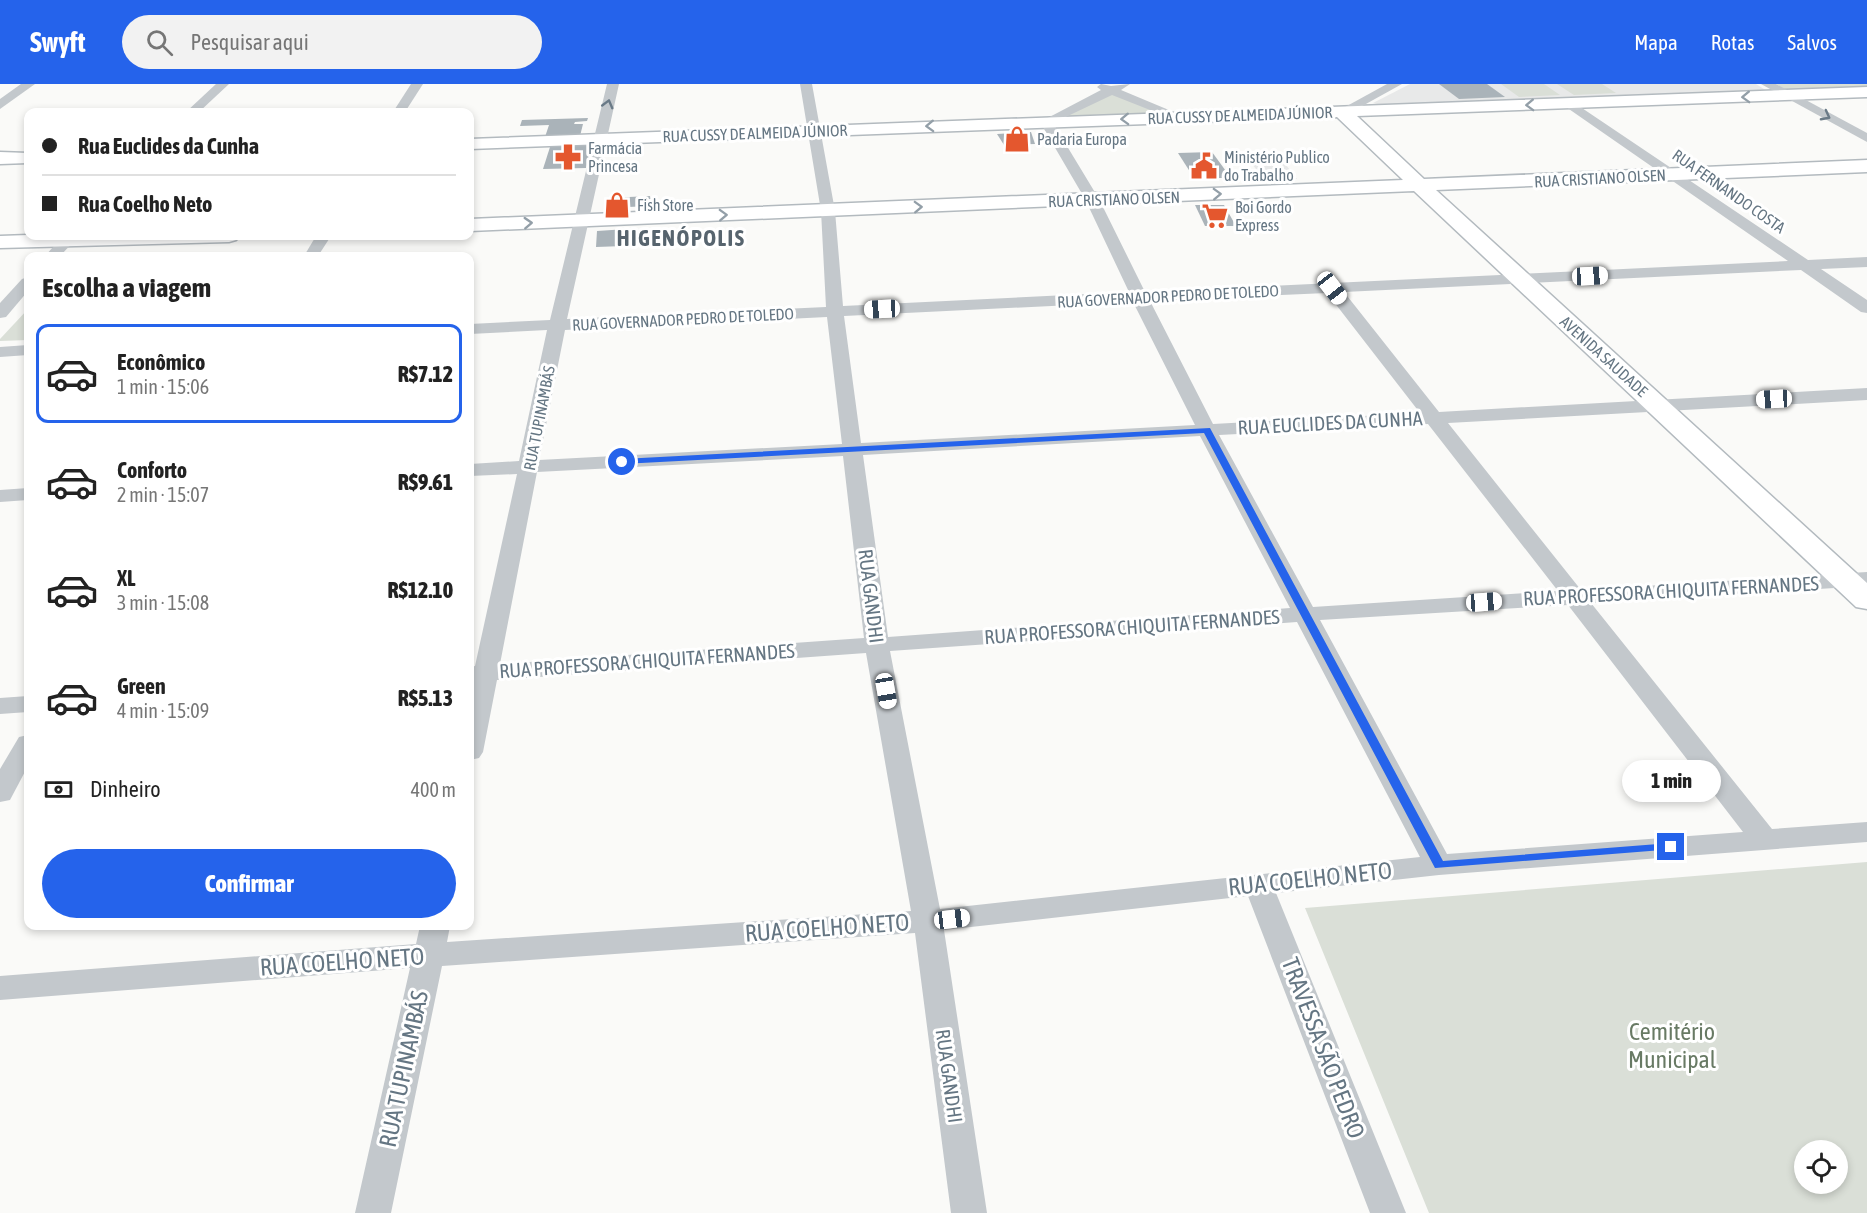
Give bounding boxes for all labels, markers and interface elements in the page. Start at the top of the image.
search box [122,15,542,69]
text: Swyft [30,26,86,58]
icon: search [143,26,176,59]
text: Pesquisar aqui [191,29,309,55]
text: Mapa [1634,30,1678,54]
text: Rotas [1711,30,1754,54]
text: Salvos [1787,30,1837,54]
one-way arrow [1741,90,1750,103]
one-way arrow [1525,99,1534,112]
one-way arrow [600,100,613,110]
street label: RUA CUSSY DE ALMEIDA JÚNIOR [1147,103,1333,127]
one-way arrow [1820,109,1831,121]
one-way arrow [1121,113,1130,126]
one-way arrow [926,120,935,133]
street label: RUA CUSSY DE ALMEIDA JÚNIOR [662,121,848,145]
shop icon: Padaria Europa [1002,124,1032,154]
place label: Padaria Europa [1037,130,1127,149]
text: Rua Euclides da Cunha [78,133,259,159]
place label: Farmácia Princesa [588,139,642,175]
pharmacy icon: Farmácia Princesa [553,142,583,172]
street label: RUA FERNANDO COSTA [1669,145,1789,237]
place label: Ministério Publico do Trabalho [1224,148,1330,184]
public building icon: Ministério Publico do Trabalho [1189,151,1219,181]
street label: RUA CRISTIANO OLSEN [1534,166,1666,190]
street label: RUA CRISTIANO OLSEN [1048,188,1180,210]
one-way arrow [1213,188,1222,201]
shop icon: Fish Store [602,190,632,220]
text: Rua Coelho Neto [78,191,212,217]
place label: Fish Store [637,196,693,214]
place label: Boi Gordo Express [1235,198,1292,235]
one-way arrow [913,200,922,213]
supermarket icon: Boi Gordo Express [1200,201,1230,231]
one-way arrow [718,208,727,221]
one-way arrow [523,216,532,229]
district label: HIGENÓPOLIS [617,225,745,251]
car [1572,266,1608,286]
car [1314,268,1350,308]
text: Escolha a viagem [42,272,211,303]
street label: RUA GOVERNADOR PEDRO DE TOLEDO [1057,281,1279,311]
car [864,299,900,319]
street label: RUA GOVERNADOR PEDRO DE TOLEDO [572,304,794,334]
street label: AVENIDA SAUDADE [1557,312,1652,400]
icon: car [45,347,99,401]
text: Econômico [117,349,205,375]
text: R$7.12 [398,361,453,387]
street label: RUA TUPINAMBÁS [520,364,558,472]
text: 1 min · 15:06 [117,375,209,398]
car [1756,389,1792,409]
street label: RUA EUCLIDES DA CUNHA [1237,406,1423,439]
route start [608,448,635,475]
icon: car [45,455,99,509]
text: Conforto [117,457,187,483]
text: R$9.61 [398,469,453,495]
text: 2 min · 15:07 [117,483,209,506]
street label: RUA GANDHI [854,548,889,644]
icon: car [45,563,99,617]
text: XL [117,565,135,591]
street label: RUA PROFESSORA CHIQUITA FERNANDES [1523,571,1819,610]
text: R$12.10 [387,577,453,603]
text: 3 min · 15:08 [117,591,209,614]
car [1465,592,1503,612]
street label: RUA PROFESSORA CHIQUITA FERNANDES [983,605,1280,648]
street label: RUA PROFESSORA CHIQUITA FERNANDES [498,639,795,682]
icon: car [45,671,99,725]
car [874,672,898,710]
text: Green [117,673,166,699]
text: R$5.13 [398,685,453,711]
text: 4 min · 15:09 [117,699,209,722]
callout: 1 min [1622,760,1720,802]
text: 1 min [1651,769,1692,792]
icon: cash [42,773,75,806]
text: Dinheiro [90,776,161,802]
text: 400 m [411,778,456,801]
route end [1657,833,1684,860]
button: Confirmar [42,849,456,918]
street label: RUA COELHO NETO [1227,856,1393,901]
street label: RUA COELHO NETO [744,908,910,947]
car [933,908,971,930]
street label: RUA COELHO NETO [259,942,425,981]
street label: TRAVESSA SÃO PEDRO [1277,954,1370,1142]
street label: RUA TUPINAMBÁS [374,988,433,1149]
park label: Cemitério Municipal [1628,1018,1717,1073]
street label: RUA GANDHI [932,1028,967,1124]
map controls [1794,1140,1848,1194]
button: locate [1794,1140,1848,1194]

